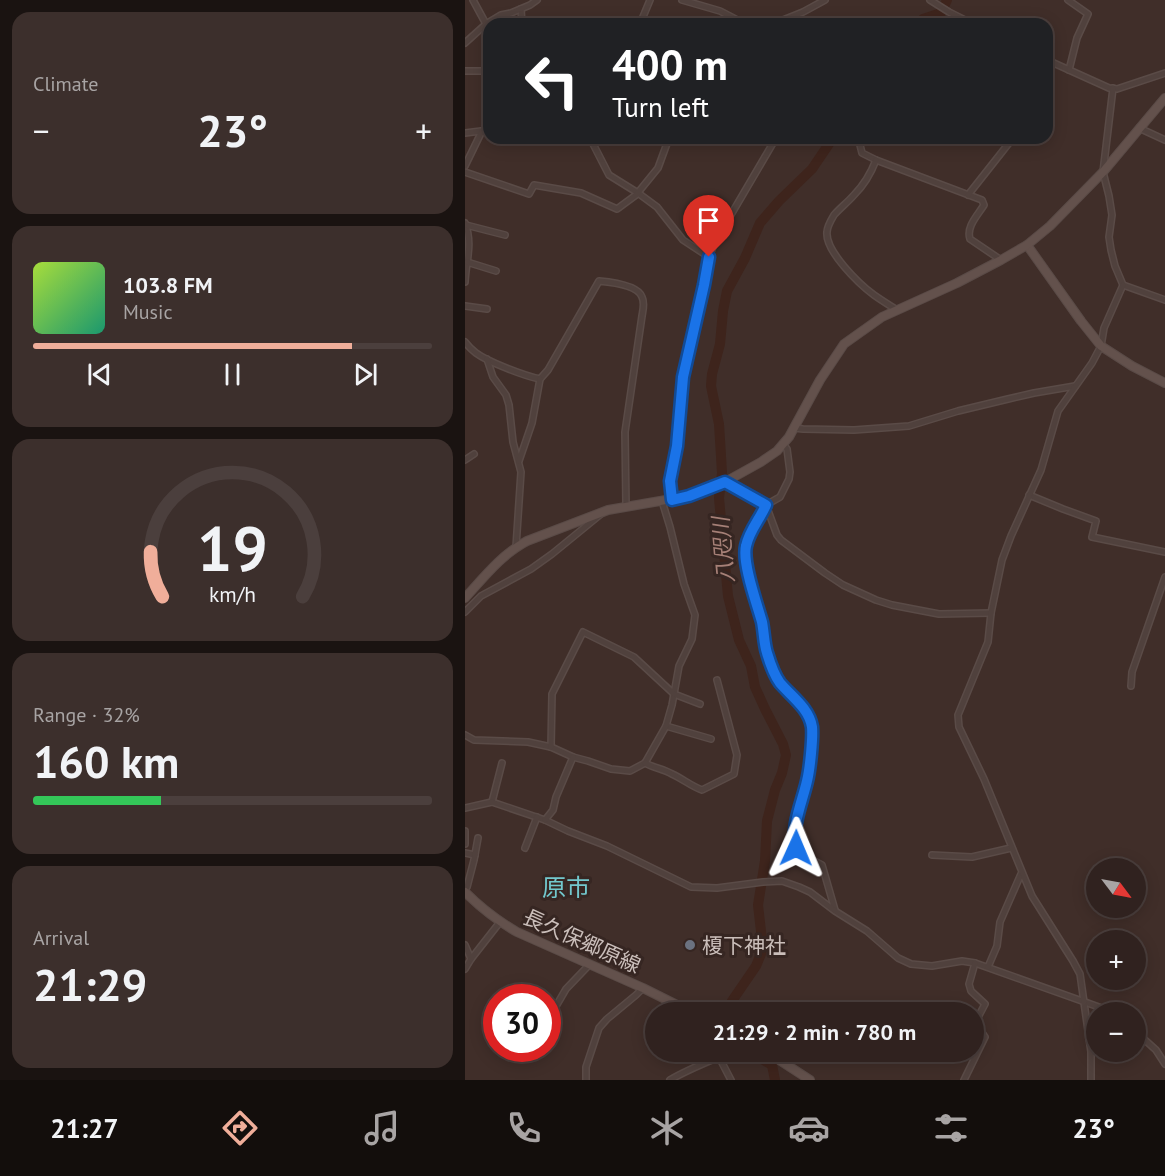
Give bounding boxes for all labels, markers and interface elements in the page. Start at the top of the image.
text: 400 m [612,37,728,92]
icon: left [513,42,591,120]
text: Climate [33,71,99,97]
text: Turn left [612,90,709,124]
text: 23° [197,101,268,159]
text: − [33,109,50,152]
text: + [415,109,432,152]
pin [683,195,734,257]
icon: arrive [692,204,725,237]
text: 103.8 FM [123,271,213,299]
text: Music [123,299,172,325]
icon: previous [83,358,116,391]
icon: pause [216,358,249,391]
icon: next [349,358,382,391]
text: 19 [197,507,268,588]
water label: 八咫川 [706,514,740,584]
text: km/h [209,580,256,608]
text: Range · 32% [33,702,140,728]
text: 160 km [33,732,179,790]
position arrow [764,816,828,880]
north arrow [1086,858,1146,918]
map controls [1086,858,1146,1062]
district label: 原市 [542,872,590,903]
street label: 長久保郷原線 [519,903,645,979]
text: Arrival [33,925,89,951]
button: + [1086,930,1146,990]
place label: 榎下神社 [702,932,786,959]
marker: 榎下神社 [683,938,697,952]
text: 21:29 [33,955,147,1013]
speed limit sign: 30 [483,984,561,1062]
button: − [1086,1002,1146,1062]
text: 21:29 · 2 min · 780 m [713,1018,916,1046]
icon: directions [219,1107,261,1149]
icon: music [361,1107,403,1149]
icon: phone [503,1107,545,1149]
icon: climate [646,1107,688,1149]
icon: car [788,1107,830,1149]
icon: filters [930,1107,972,1149]
text: 21:27 [50,1111,119,1145]
text: 23° [1072,1111,1115,1145]

